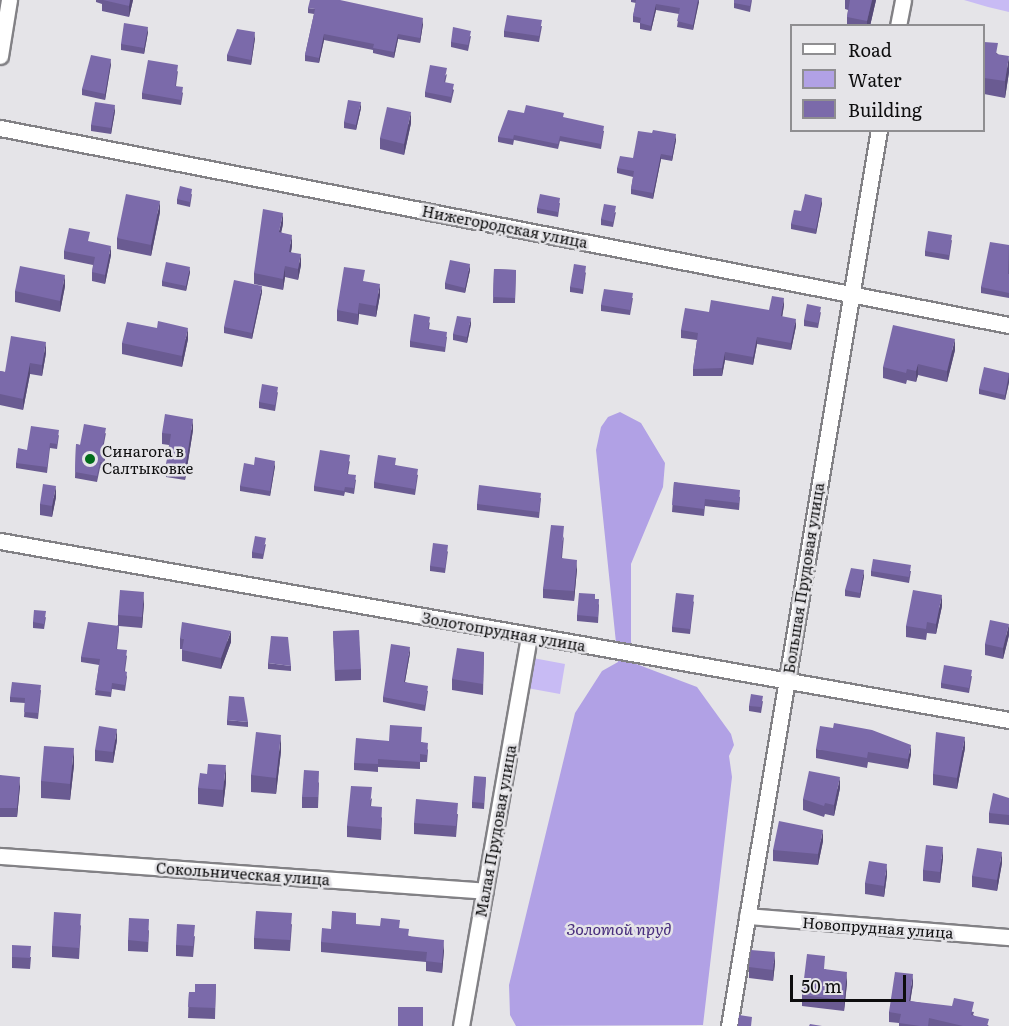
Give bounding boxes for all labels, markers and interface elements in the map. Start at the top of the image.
legend [790,24,985,132]
text: Road [848,36,892,63]
text: Water [848,66,901,93]
text: Building [848,96,922,123]
street label: Нижегородская улица [421,201,589,251]
place label: Синагога в Салтыковке [102,441,193,476]
marker: Синагога в Салтыковке [83,452,97,466]
street label: Большая Прудовая улица [779,481,827,675]
street label: Золотопрудная улица [421,608,587,654]
street label: Малая Прудовая улица [471,743,519,919]
street label: Сокольническая улица [155,858,331,888]
street label: Новопрудная улица [802,913,954,941]
water label: Золотой пруд [566,918,672,938]
scale bar [793,963,908,1001]
text: 50 m [801,972,842,999]

